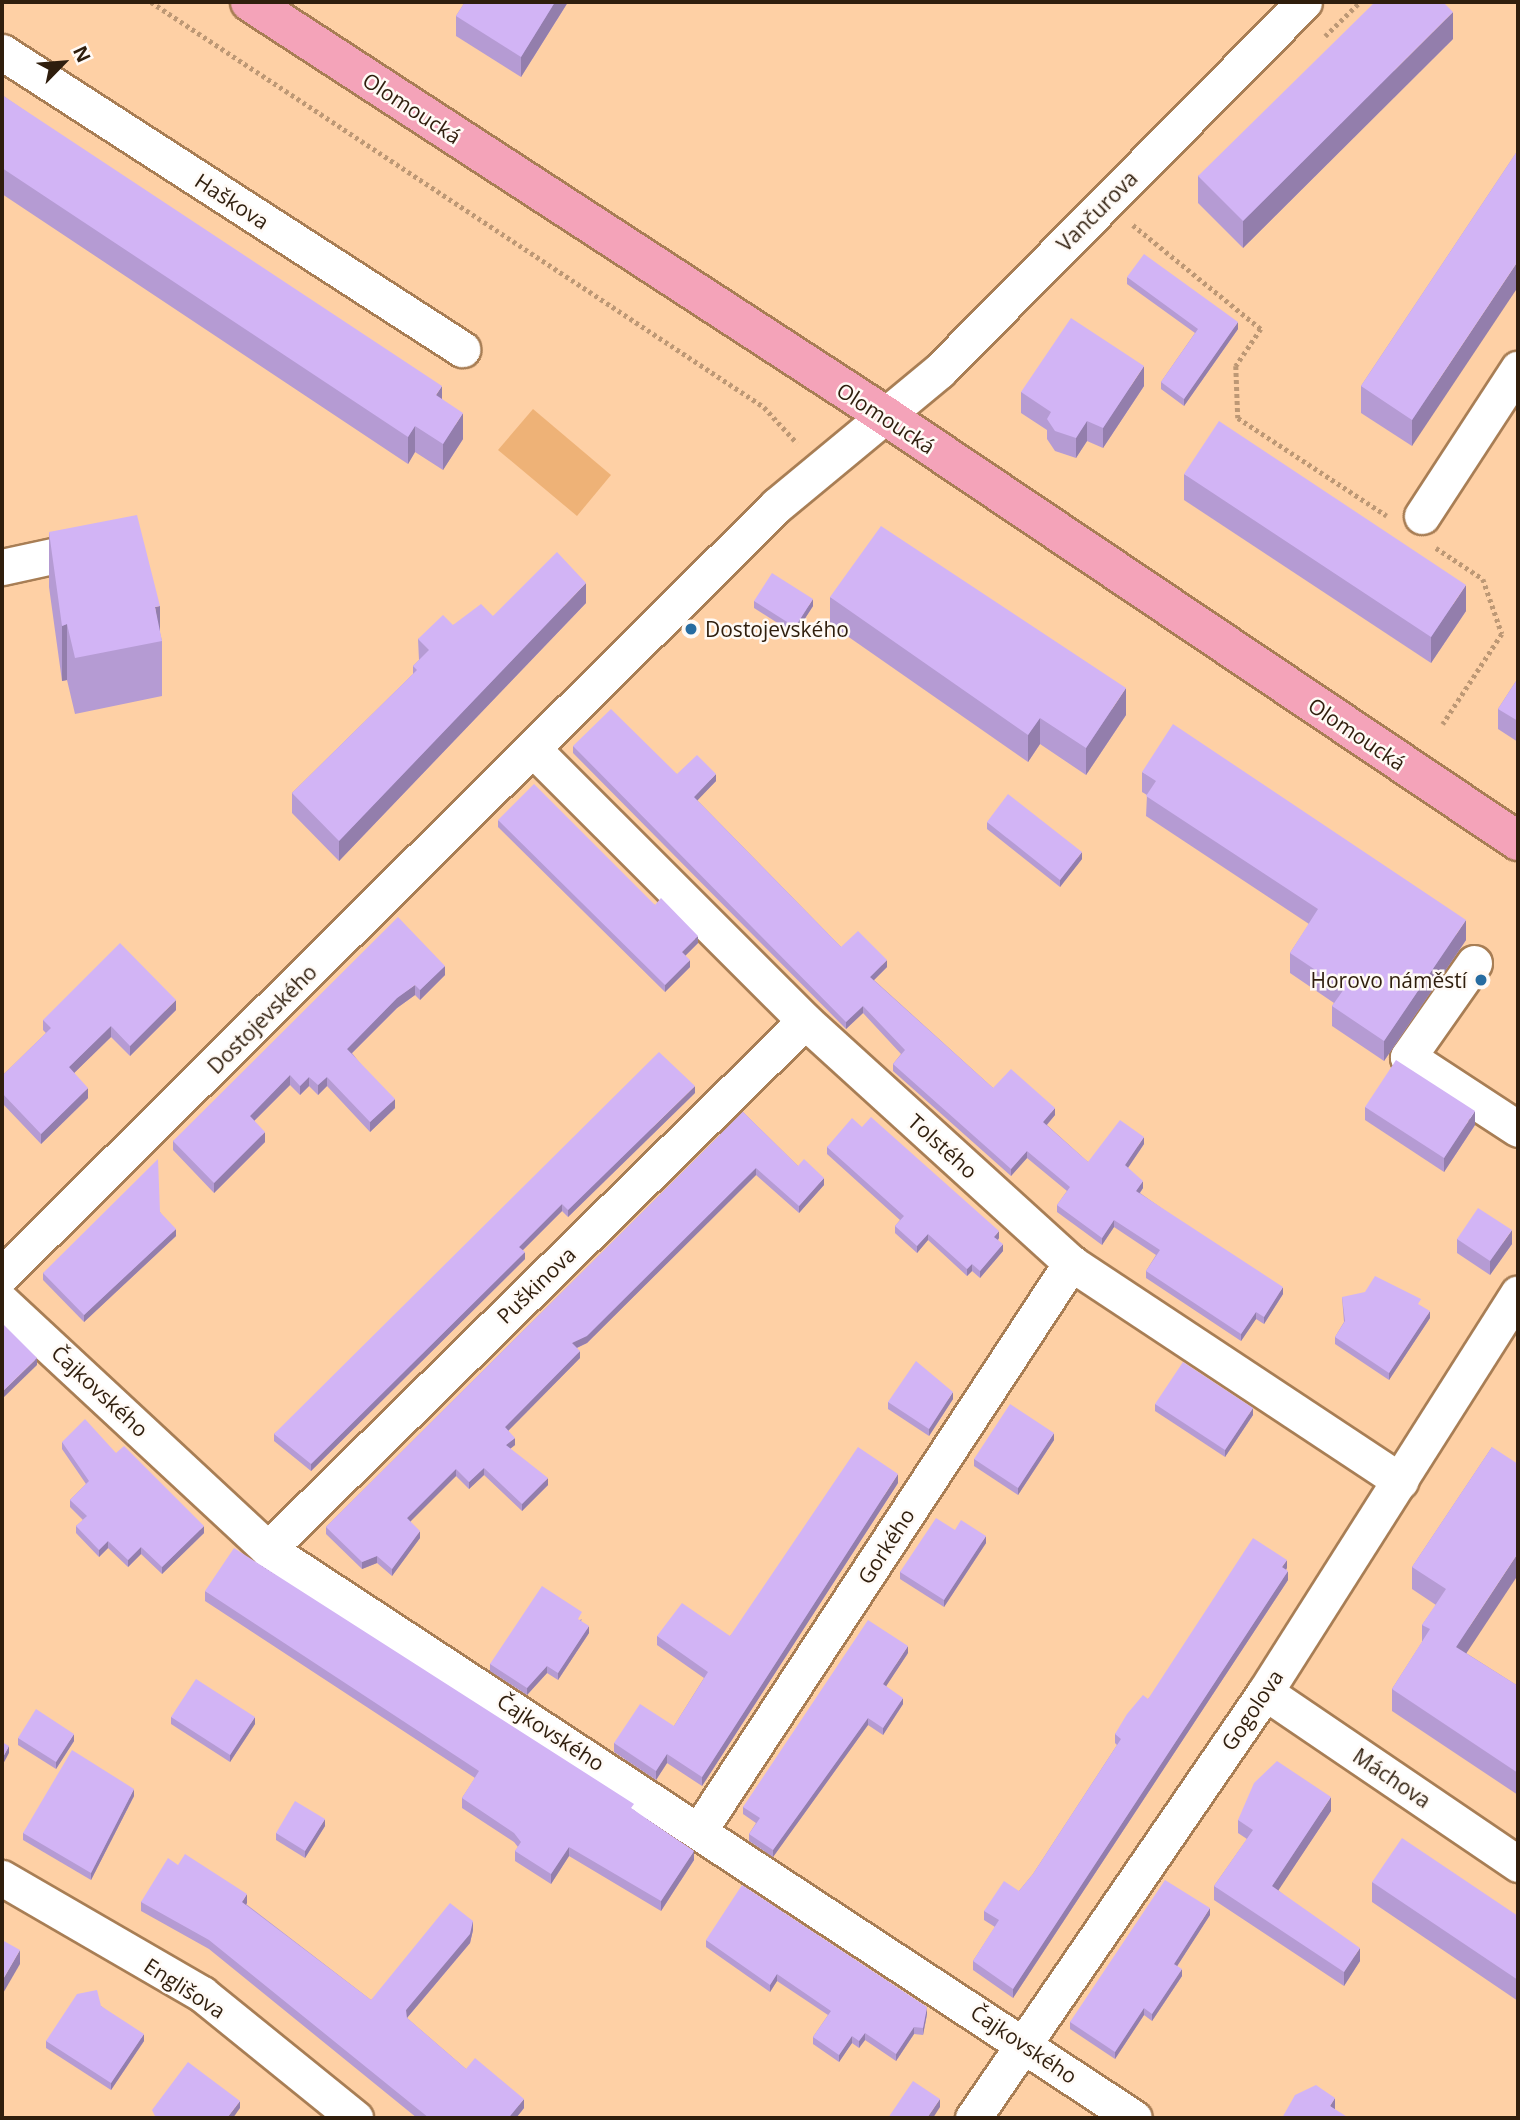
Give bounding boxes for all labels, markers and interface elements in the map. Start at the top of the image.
north arrow [28,28,98,98]
text: N [67,42,97,67]
street label: Olomoucká [358,67,466,149]
street label: Vančurova [1052,166,1142,256]
street label: Haškova [190,168,274,234]
street label: Olomoucká [832,377,940,459]
place label: Dostojevského [705,616,849,642]
marker: Dostojevského [683,621,699,637]
street label: Olomoucká [1304,692,1410,776]
street label: Dostojevského [202,959,322,1079]
place label: Horovo náměstí [1311,967,1467,993]
marker: Horovo náměstí [1473,972,1489,988]
street label: Tolstého [903,1108,983,1184]
street label: Puškinova [491,1241,581,1329]
street label: Čajkovského [47,1340,153,1442]
street label: Gorkého [852,1504,920,1588]
street label: Gogolova [1216,1665,1288,1755]
street label: Čajkovského [493,1688,609,1776]
street label: Máchova [1348,1743,1436,1813]
street label: Englišova [140,1953,230,2023]
street label: Čajkovského [966,1999,1082,2089]

